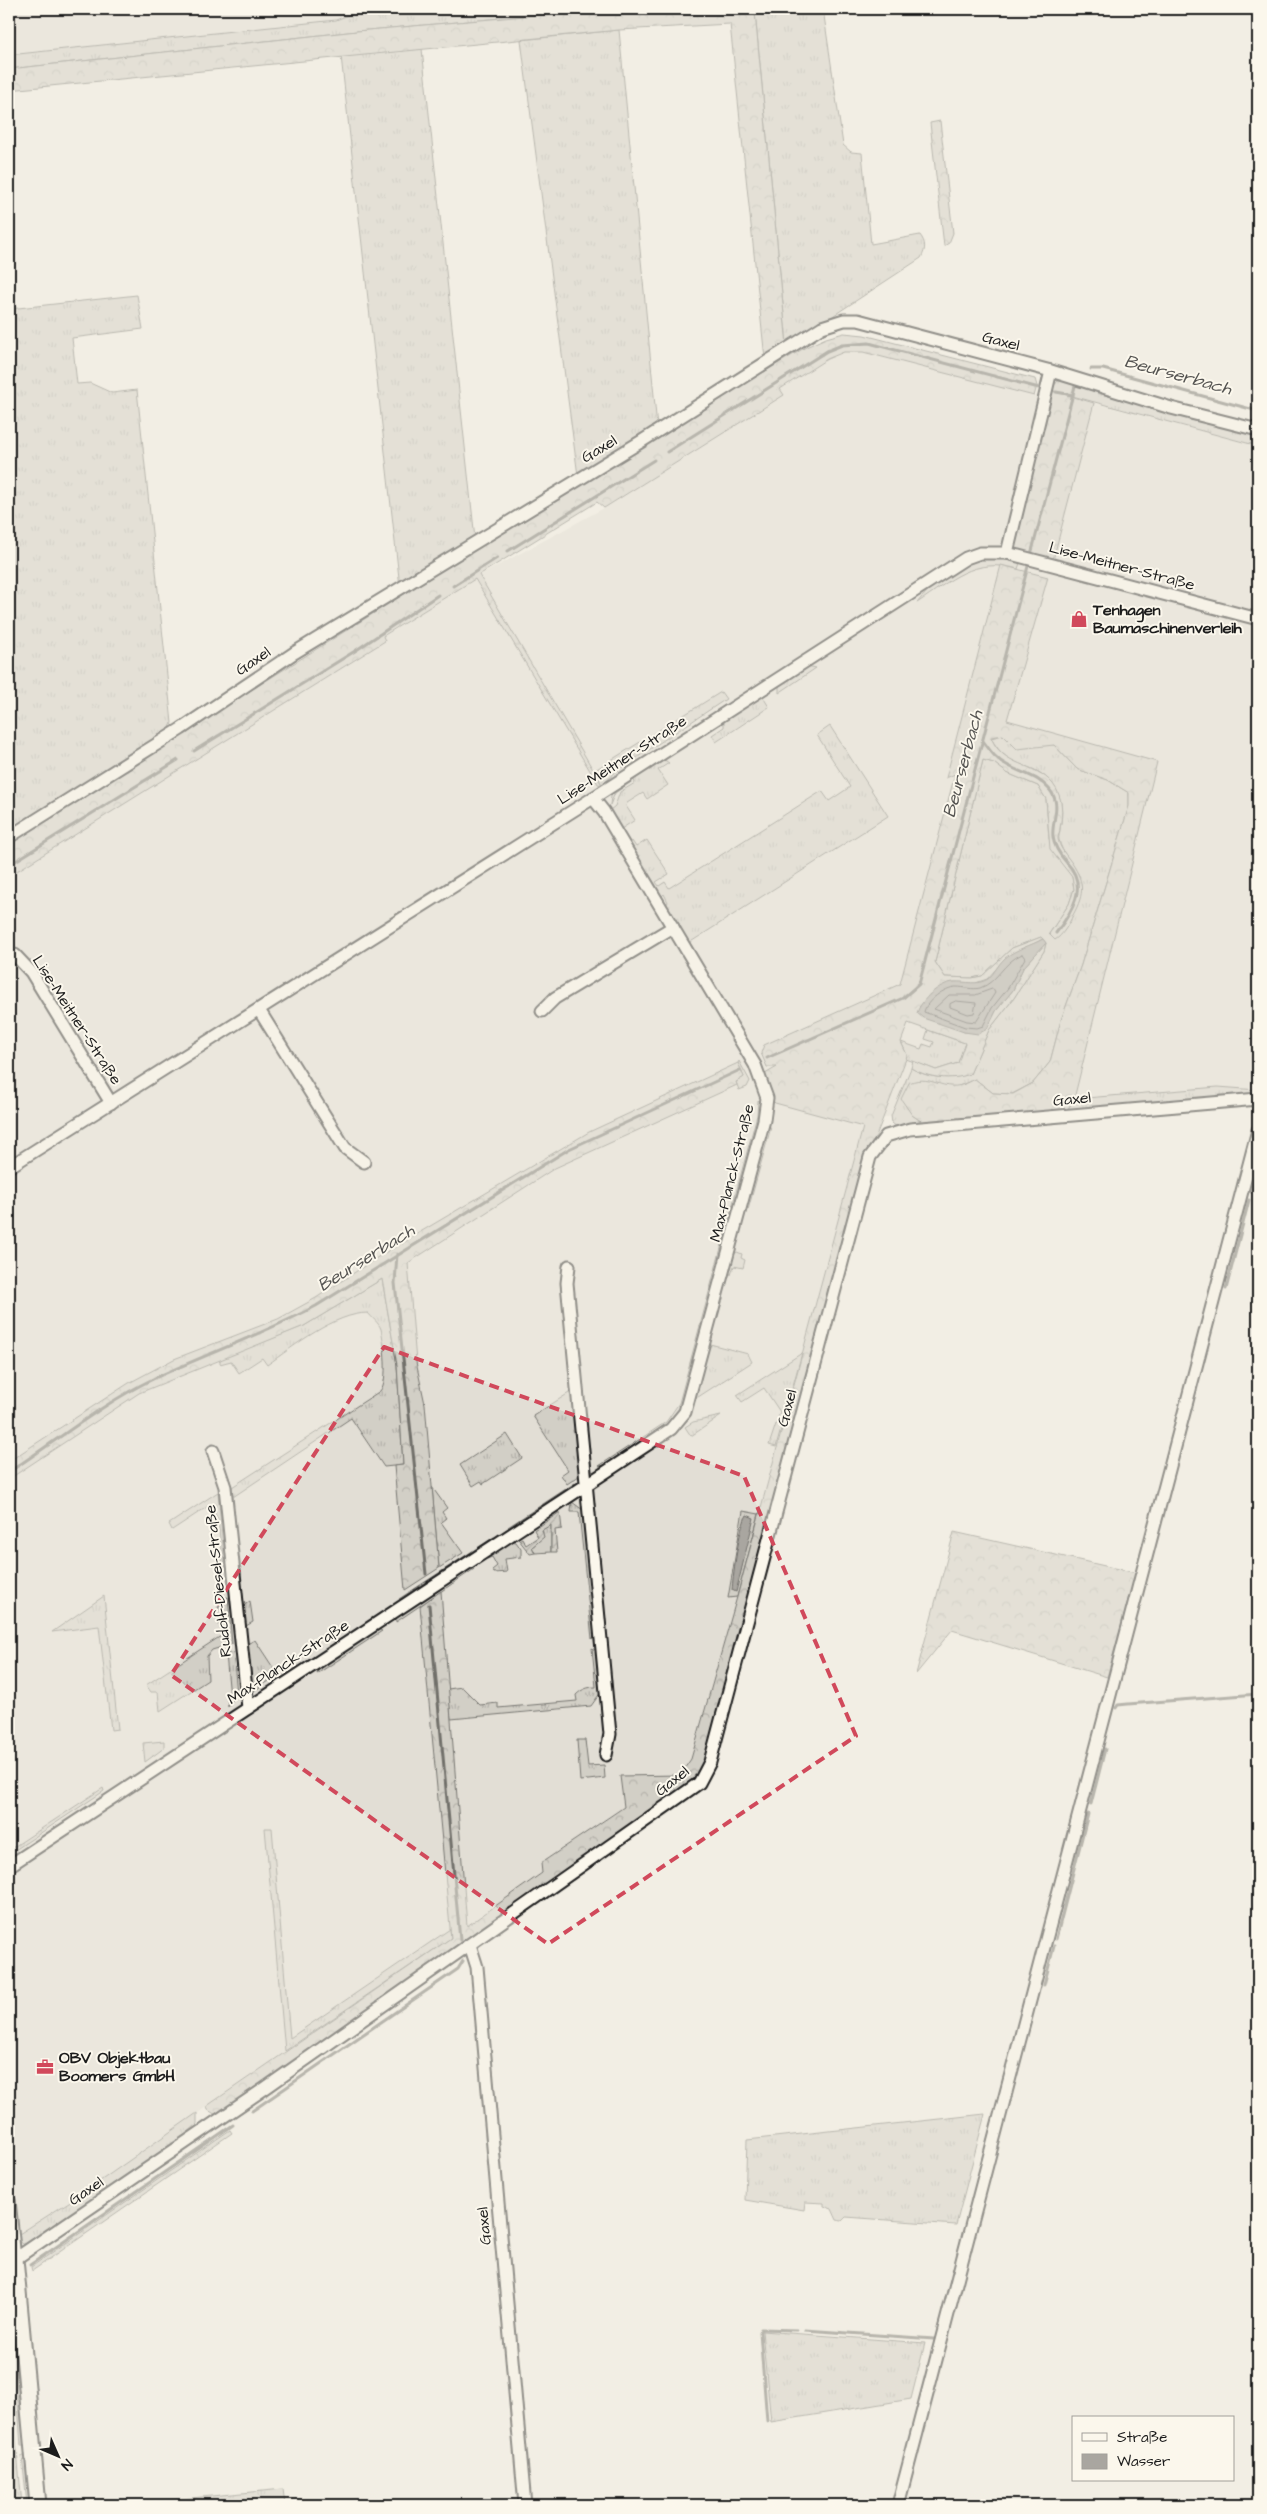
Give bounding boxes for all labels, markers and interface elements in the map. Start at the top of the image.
street label: Gaxel [980,325,1022,357]
water label: Beurserbach [1122,349,1235,402]
street label: Gaxel [577,430,621,468]
street label: Lise-Meitner-Straße [1047,536,1198,596]
place label: Tenhagen Baumaschinenverleih [1092,599,1243,639]
shop icon: Tenhagen Baumaschinenverleih [1069,609,1089,629]
street label: Gaxel [231,641,275,681]
water label: Beurserbach [937,707,990,820]
street label: Lise-Meitner-Straße [553,710,691,810]
street label: Lise-Meitner-Straße [27,951,127,1089]
street label: Gaxel [1052,1086,1092,1112]
street label: Max-Planck-Straße [704,1101,760,1244]
water label: Beurserbach [313,1218,420,1298]
street label: Gaxel [771,1387,803,1429]
street label: Rudolf-Diesel-Straße [199,1503,237,1658]
street label: Max-Planck-Straße [223,1614,354,1710]
street label: Gaxel [650,1761,694,1801]
place label: OBV Objektbau Boomers GmbH [59,2047,175,2087]
office icon: OBV Objektbau Boomers GmbH [35,2057,55,2077]
street label: Gaxel [64,2171,108,2211]
street label: Gaxel [471,2206,497,2246]
legend [1072,2416,1234,2482]
text: Straße [1117,2427,1167,2448]
north arrow [32,2432,82,2482]
text: Wasser [1117,2451,1170,2472]
text: N [56,2454,77,2475]

